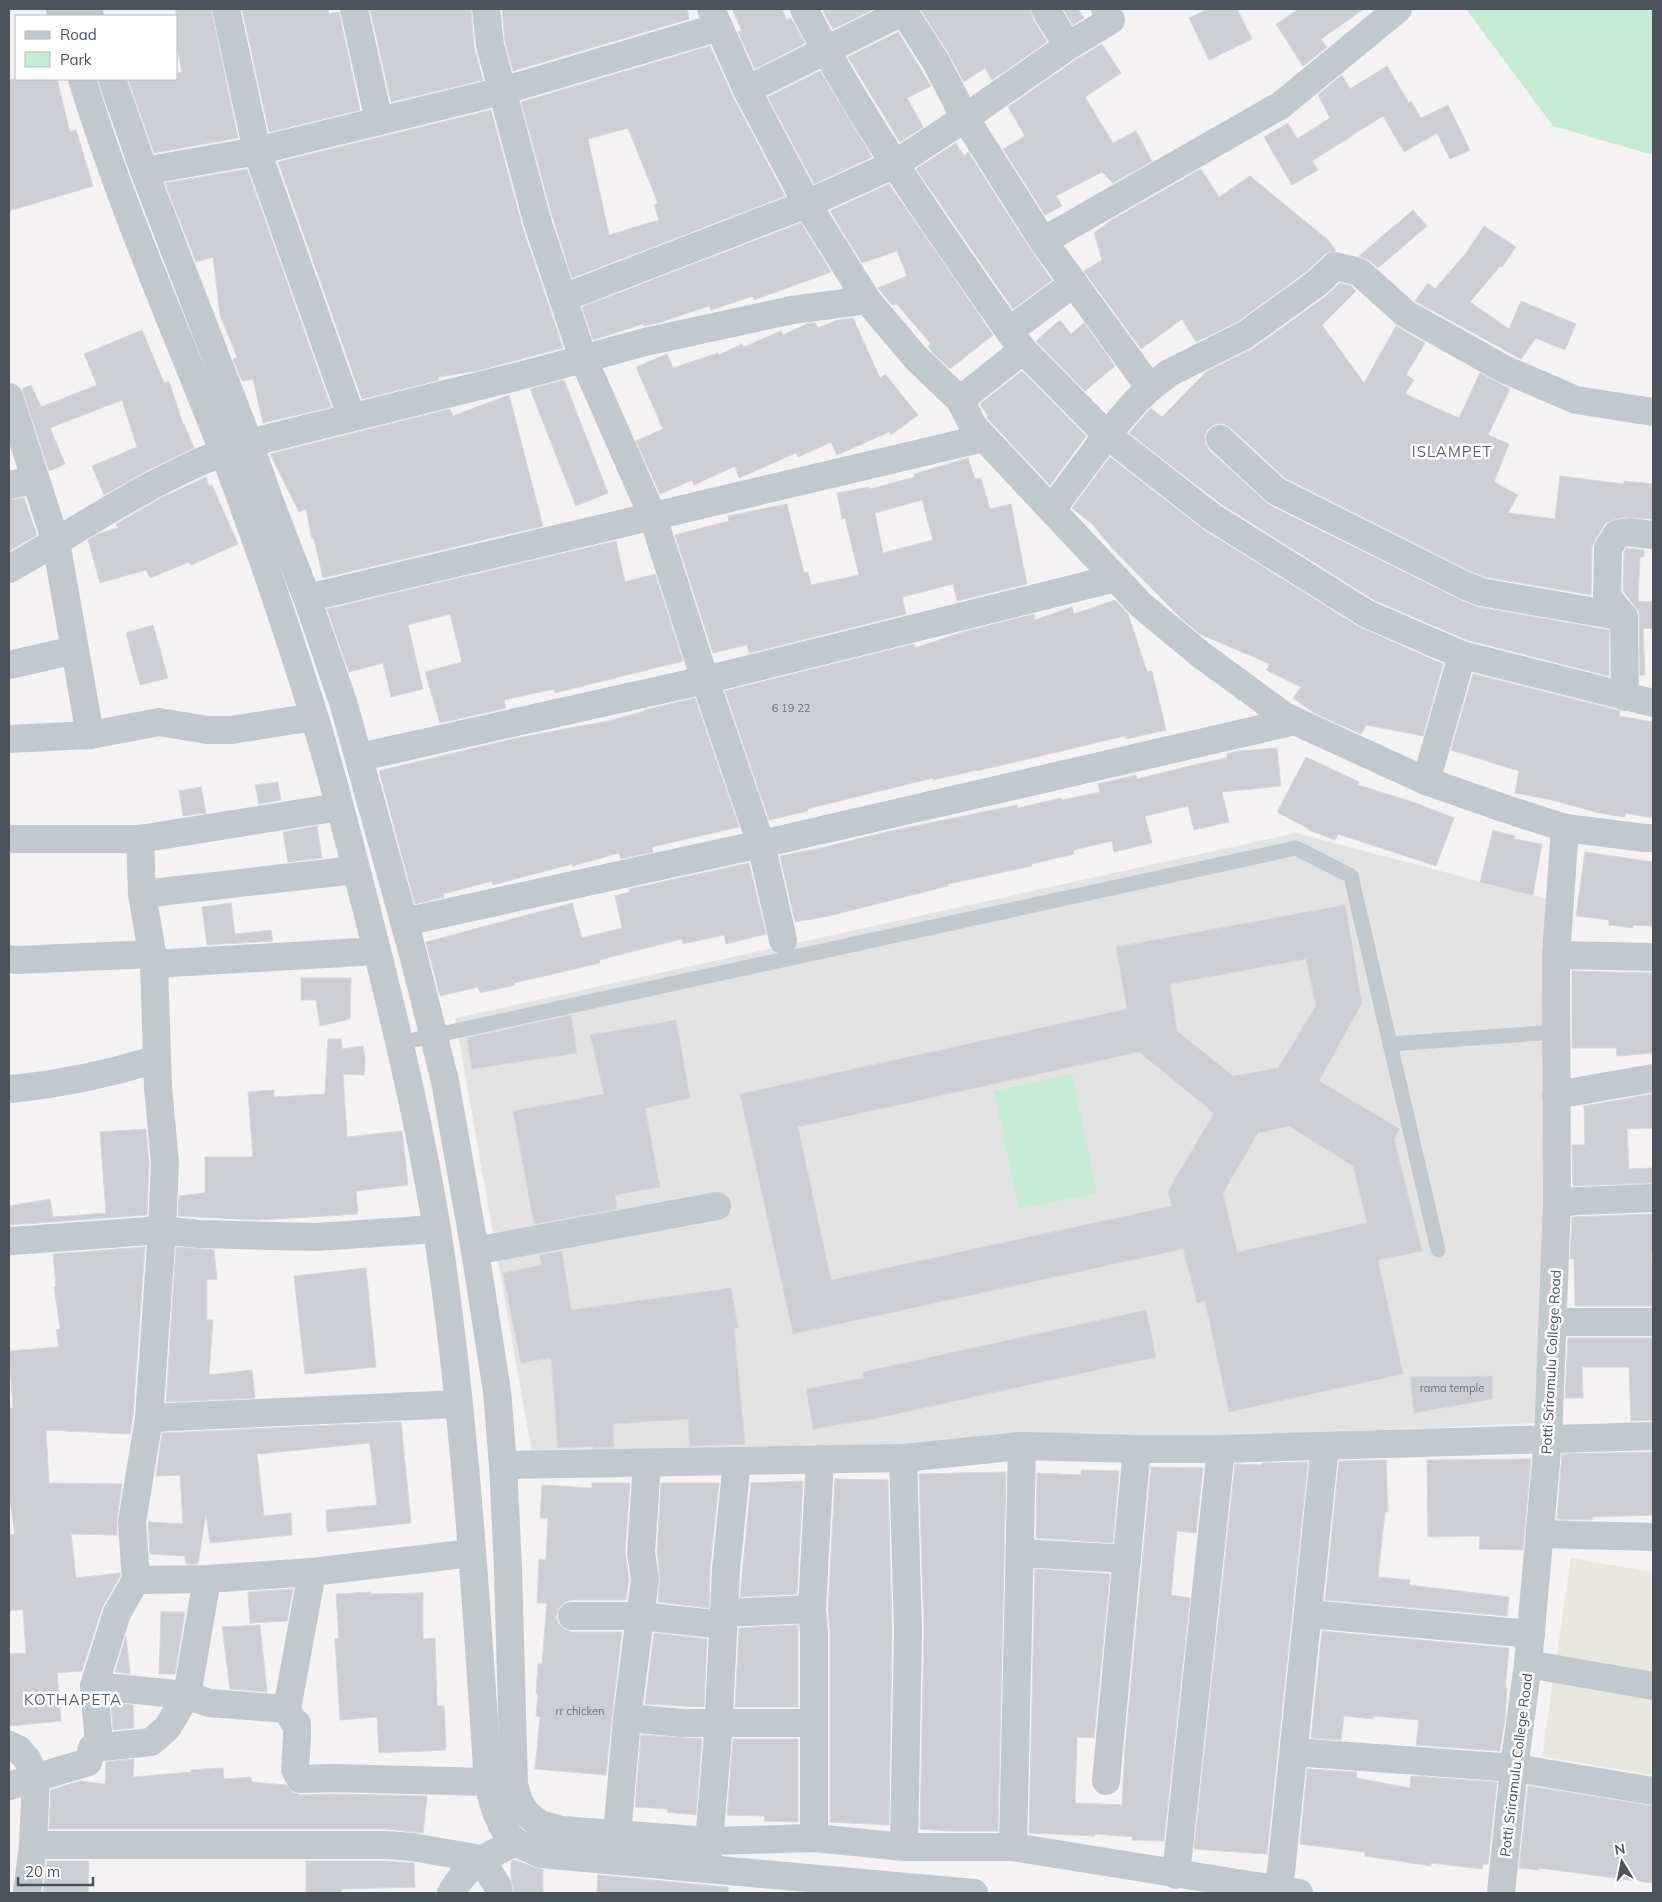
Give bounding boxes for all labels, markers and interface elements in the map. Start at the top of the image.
legend [15,15,178,80]
text: Road [60,25,97,44]
text: Park [60,50,92,69]
district label: ISLAMPET [1412,442,1492,461]
house number: 6 19 22 [772,701,811,715]
street label: Potti Sriramulu College Road [1537,1269,1565,1455]
house number: rama temple [1420,1381,1484,1395]
street label: Potti Sriramulu College Road [1496,1672,1536,1858]
district label: KOTHAPETA [24,1690,122,1709]
house number: rr chicken [556,1704,604,1718]
north arrow [1597,1837,1647,1887]
text: N [1613,1839,1627,1859]
scale bar [18,1854,92,1886]
text: 20 m [25,1862,60,1881]

